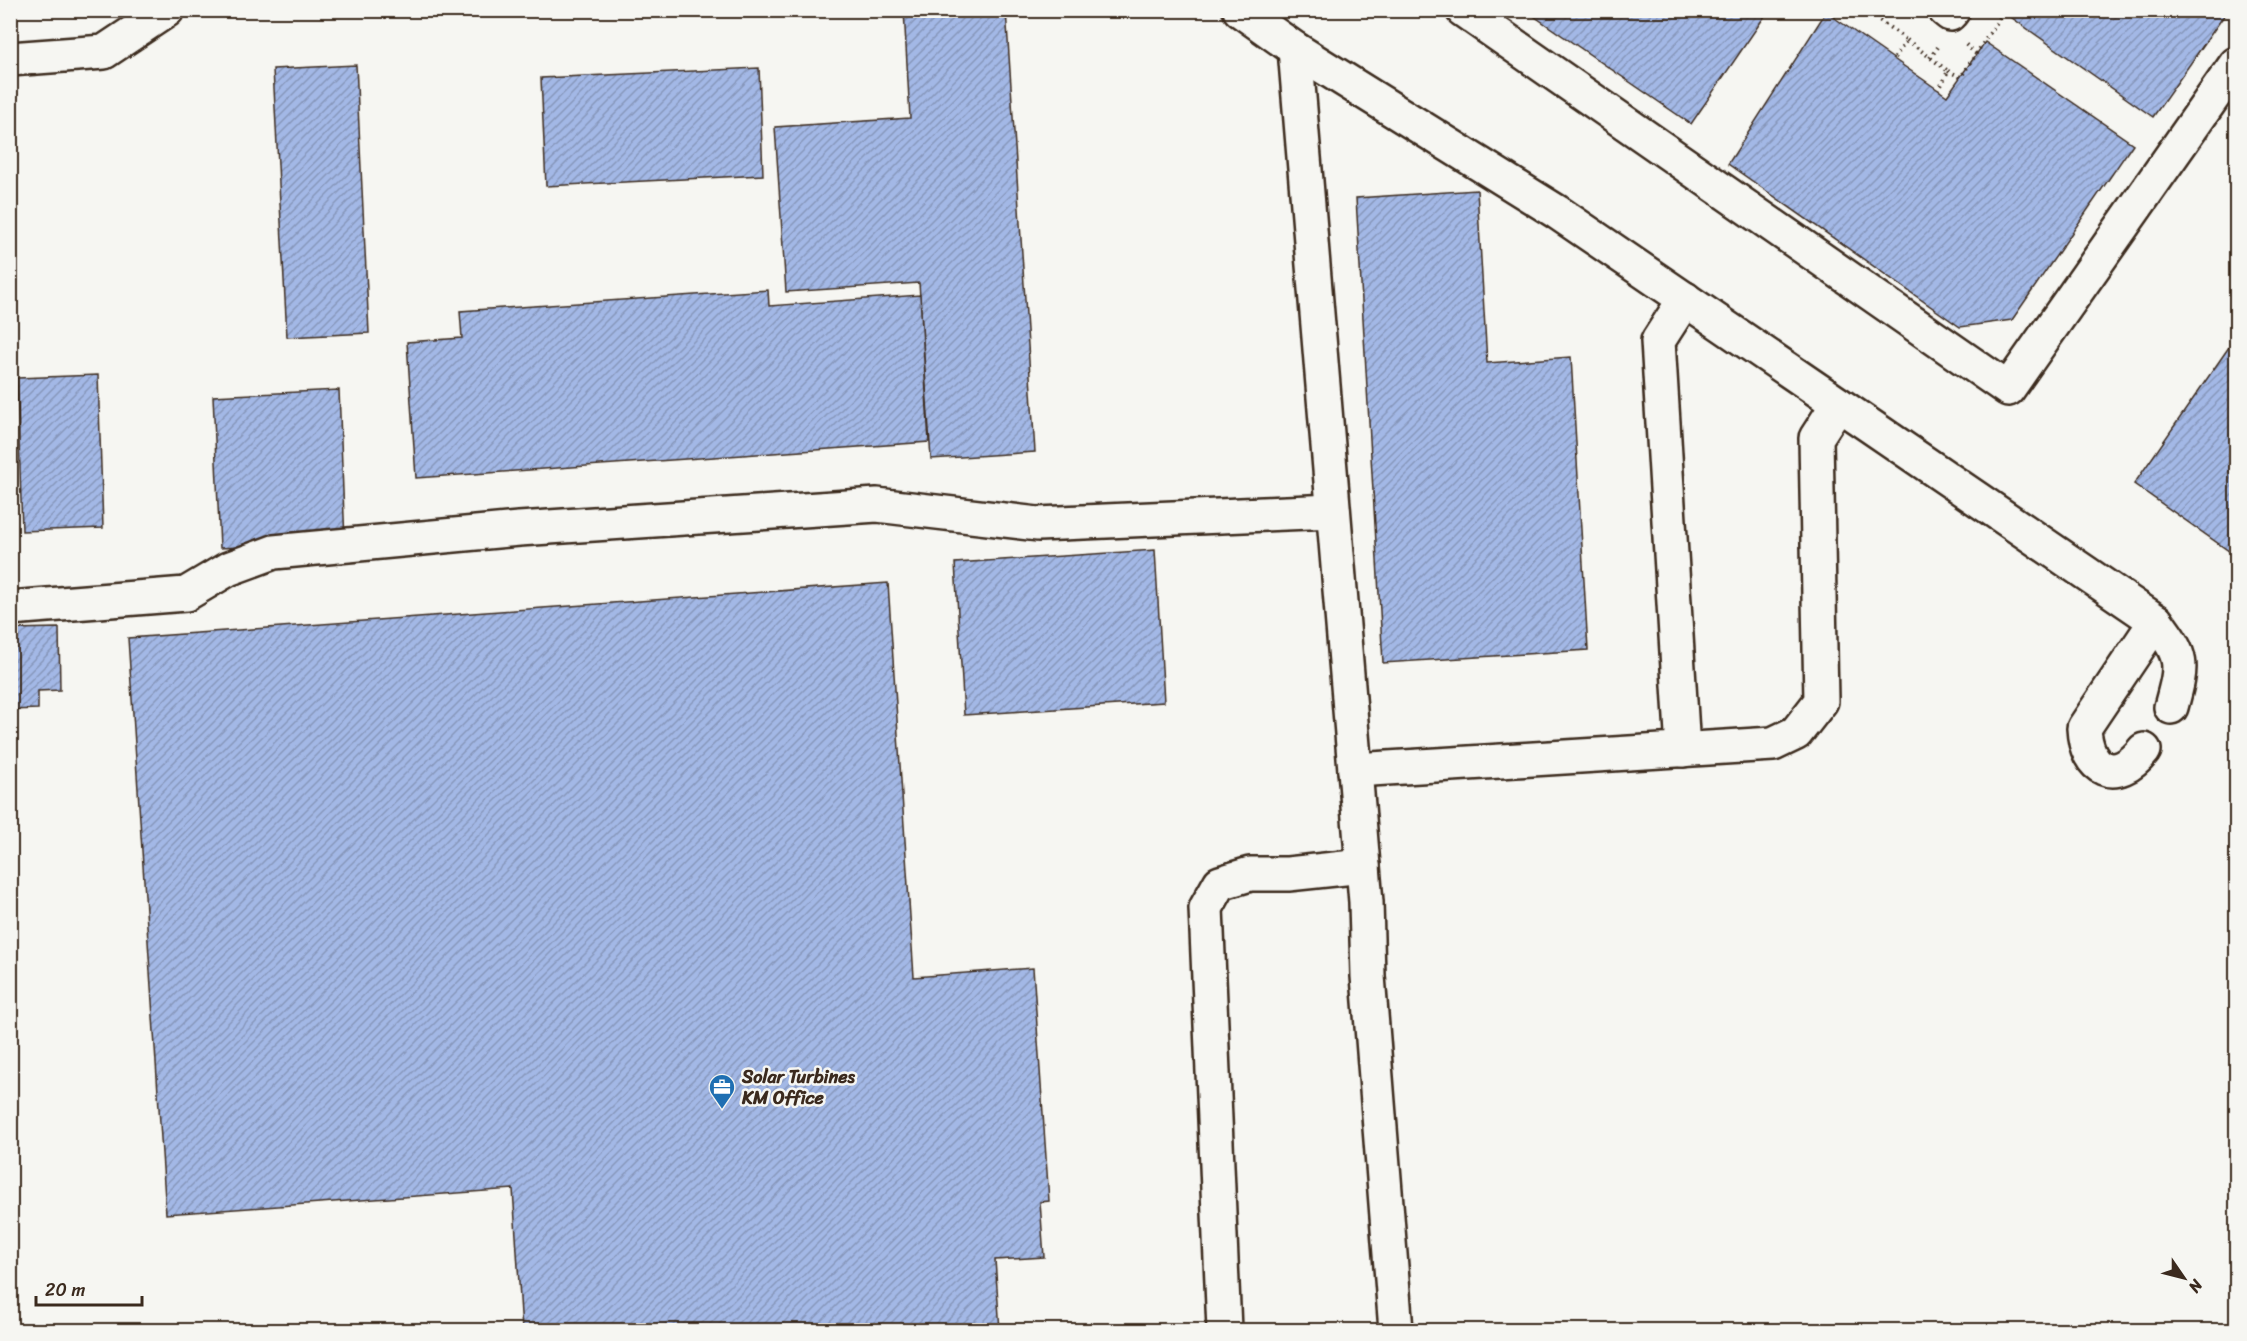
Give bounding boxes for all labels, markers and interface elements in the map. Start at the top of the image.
place label: Solar Turbines KM Office [741,1061,855,1114]
office icon: Solar Turbines KM Office [707,1072,737,1110]
north arrow [2154,1248,2214,1308]
scale bar [36,1269,142,1307]
text: N [2180,1273,2212,1300]
text: 20 m [45,1274,85,1306]

